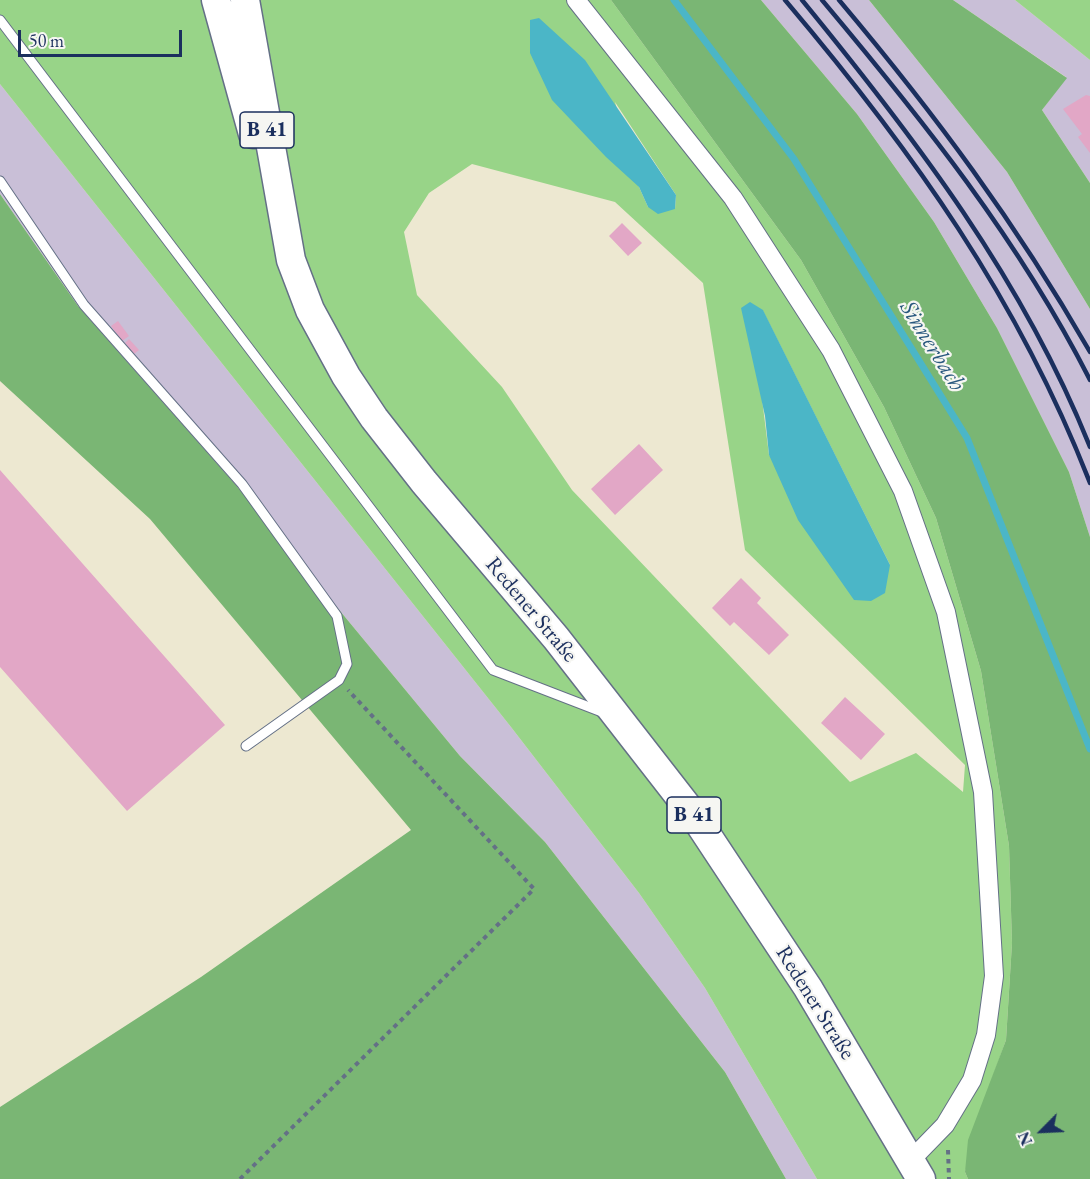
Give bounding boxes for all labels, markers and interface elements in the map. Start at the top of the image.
scale bar [21,18,184,56]
text: 50 m [29,29,64,52]
road number: B 41 [240,112,294,148]
water label: Sinnerbach [893,295,971,397]
street label: Redener Straße [480,552,582,668]
road number: B 41 [667,797,721,833]
street label: Redener Straße [770,941,860,1065]
north arrow [1012,1101,1072,1161]
text: N [1013,1128,1037,1149]

